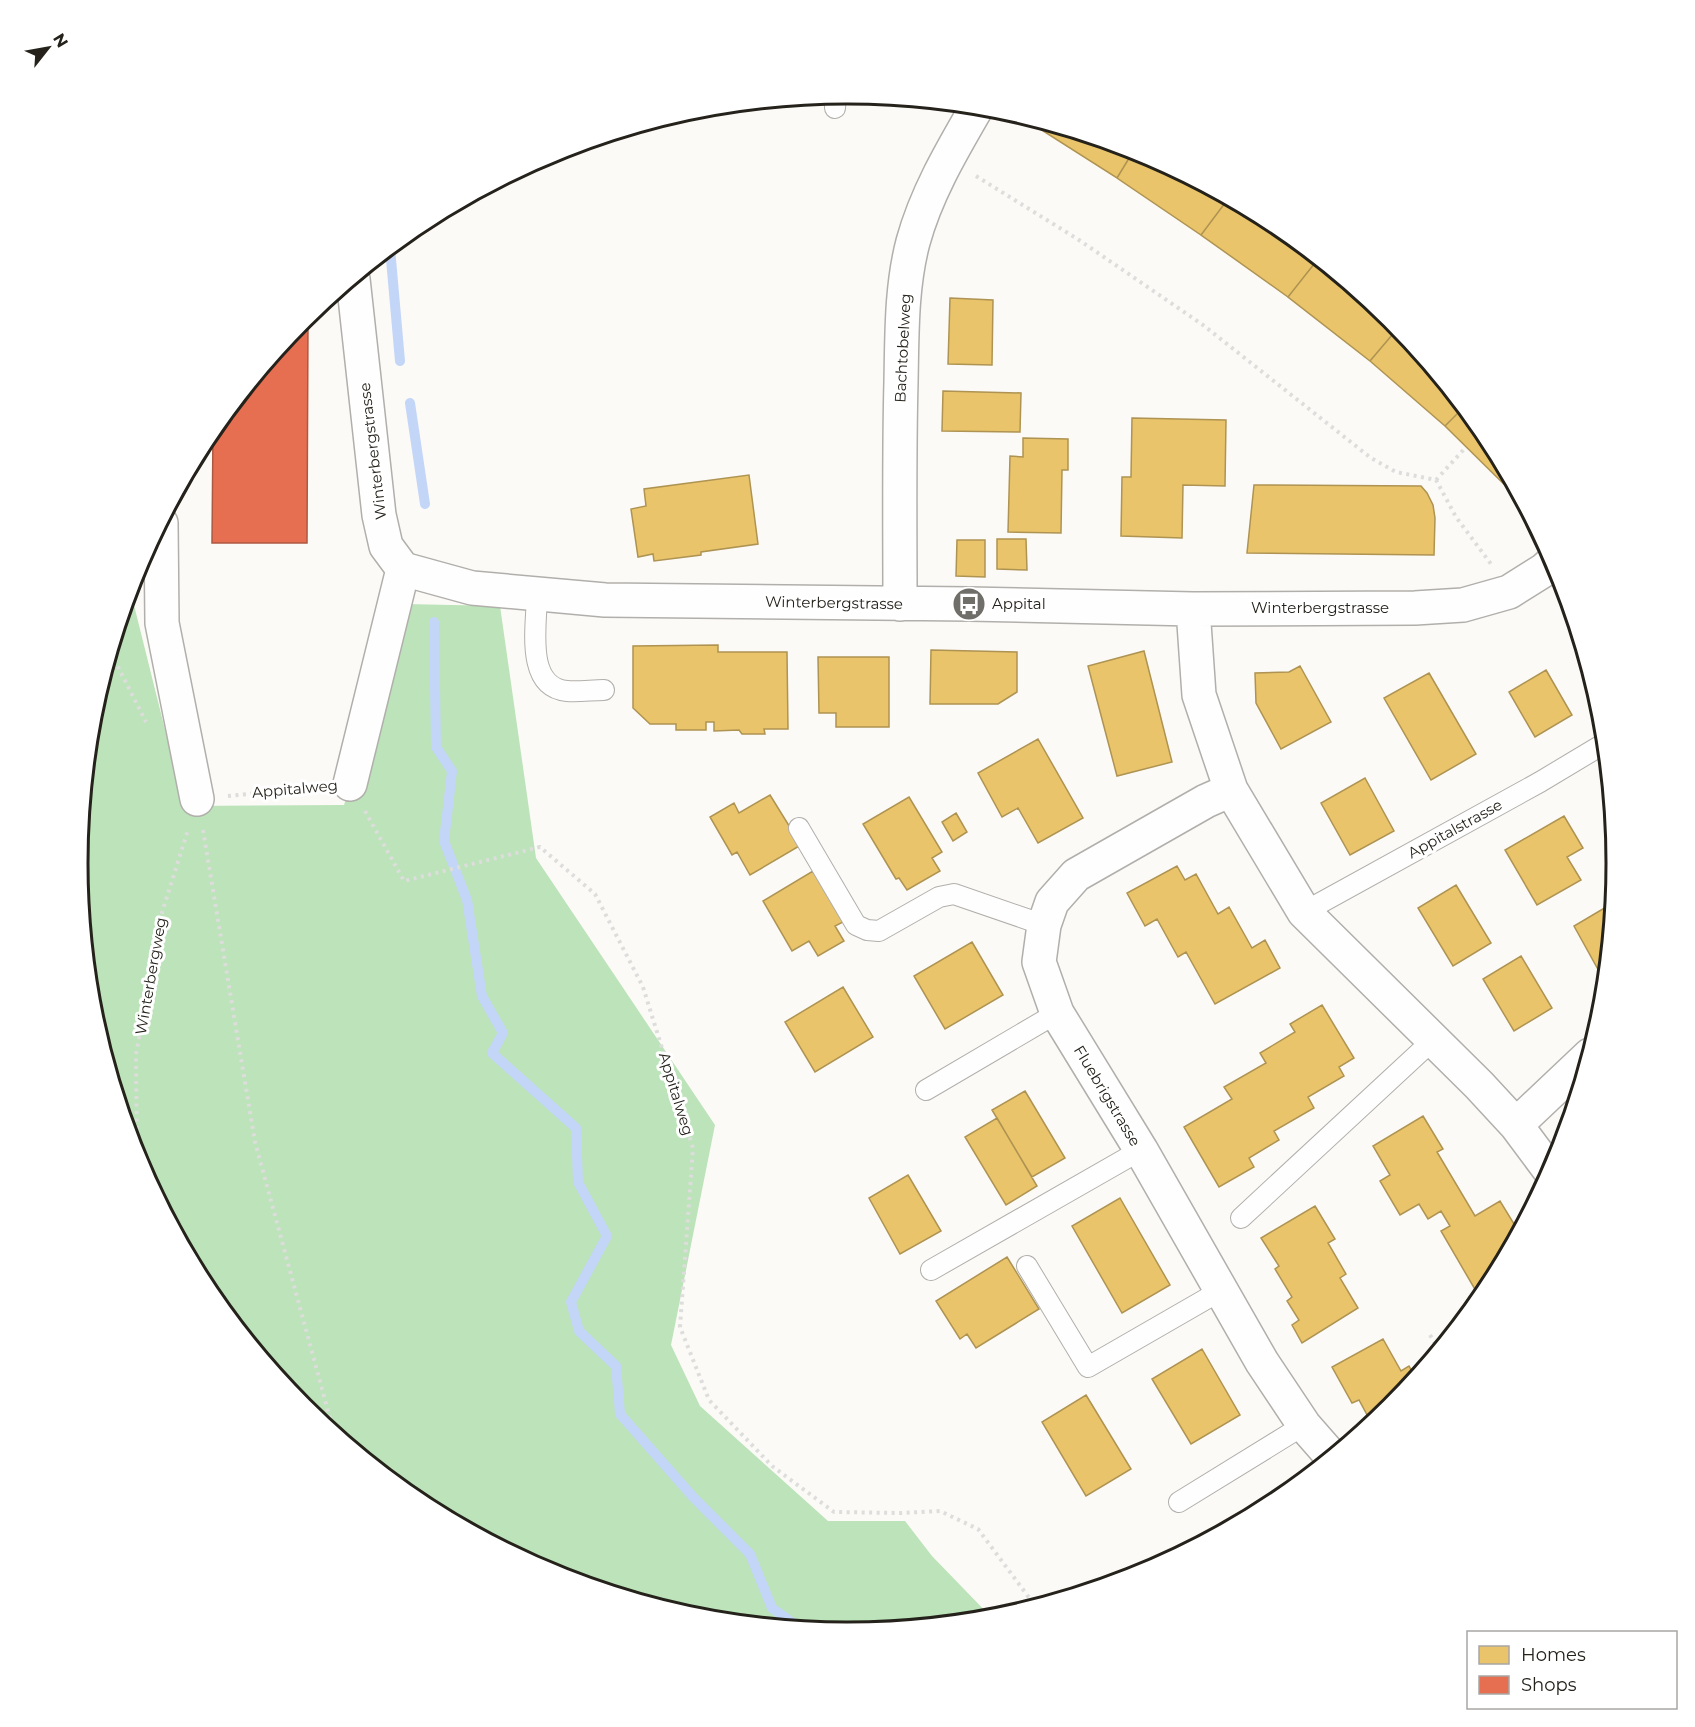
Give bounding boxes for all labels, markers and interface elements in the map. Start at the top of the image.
north arrow [18,18,78,78]
text: N [49,30,72,51]
street label: Bachtobelweg [890,293,915,403]
street label: Winterbergstrasse [355,381,390,521]
bus stop icon: Appital [951,586,987,622]
street label: Winterbergstrasse [765,592,903,613]
place label: Appital [992,594,1046,613]
street label: Winterbergstrasse [1251,598,1389,617]
street label: Appitalweg [251,775,339,802]
street label: Appitalstrasse [1404,795,1505,862]
street label: Winterbergweg [131,916,170,1036]
street label: Fluebrigstrasse [1070,1042,1145,1150]
street label: Appitalweg [655,1050,698,1138]
legend [1467,1631,1677,1709]
text: Homes [1521,1644,1586,1666]
text: Shops [1521,1674,1577,1696]

